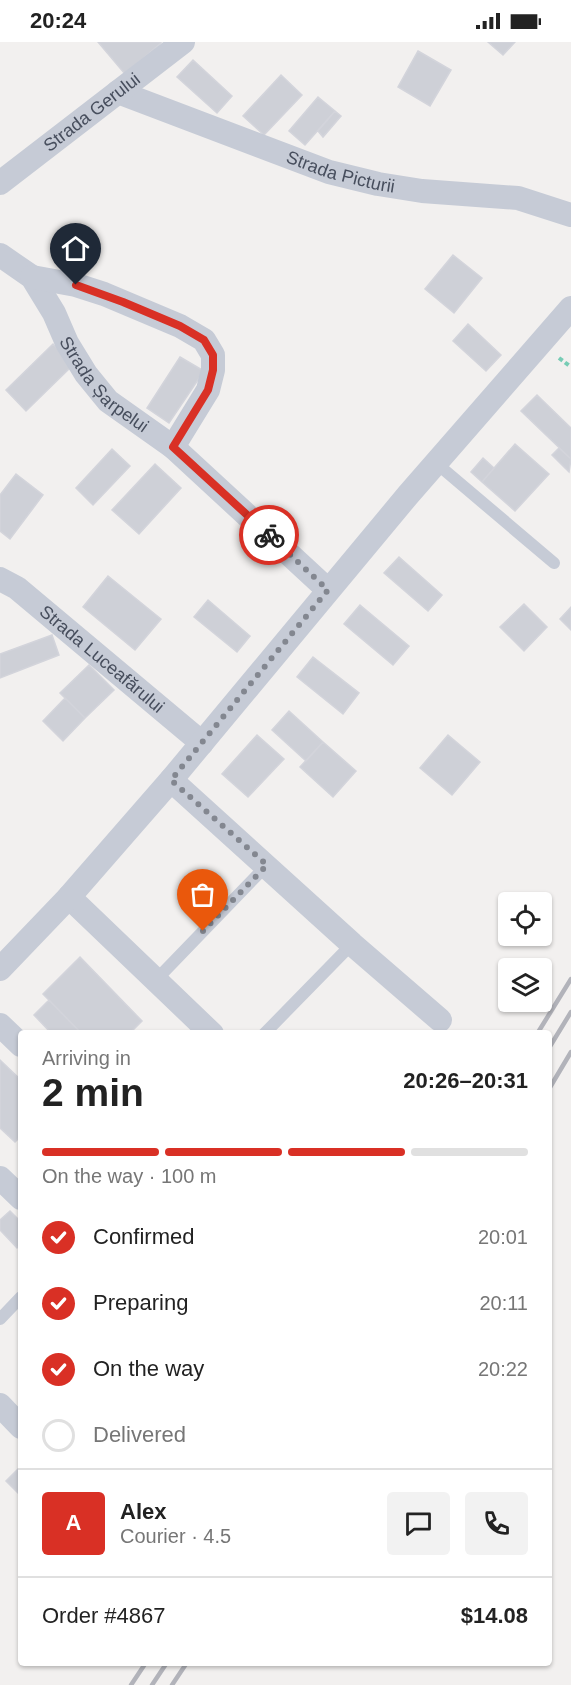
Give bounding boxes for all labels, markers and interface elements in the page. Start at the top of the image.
text: 20:24 [30,8,86,33]
street label: Strada Gerului [40,69,144,156]
street label: Strada Picturii [284,147,396,197]
pin [50,223,101,285]
icon: home [59,232,92,265]
street label: Strada Șarpelui [55,333,152,436]
courier [239,505,299,565]
icon: bike [253,519,286,552]
street label: Strada Luceafărului [36,601,168,717]
pin [177,869,228,931]
icon: bag [186,878,219,911]
map controls [498,892,552,1012]
button: locate [498,892,552,946]
button: layers [498,958,552,1012]
text: Arriving in [42,1047,131,1069]
text: 20:26–20:31 [403,1068,528,1093]
text: 2 min [42,1071,144,1114]
text: On the way · 100 m [42,1165,217,1187]
icon: check [42,1221,75,1254]
text: Confirmed [93,1224,194,1249]
text: 20:01 [478,1226,528,1248]
icon: check [42,1287,75,1320]
text: Preparing [93,1290,188,1315]
text: 20:11 [479,1292,528,1314]
icon: check [42,1353,75,1386]
text: On the way [93,1356,204,1381]
text: 20:22 [478,1358,528,1380]
text: Delivered [93,1422,186,1447]
button: chat [387,1492,450,1555]
button: phone [465,1492,528,1555]
text: Alex [120,1499,166,1524]
text: A [66,1510,81,1535]
text: Courier · 4.5 [120,1525,231,1547]
text: Order #4867 [42,1603,166,1628]
text: $14.08 [461,1603,528,1628]

